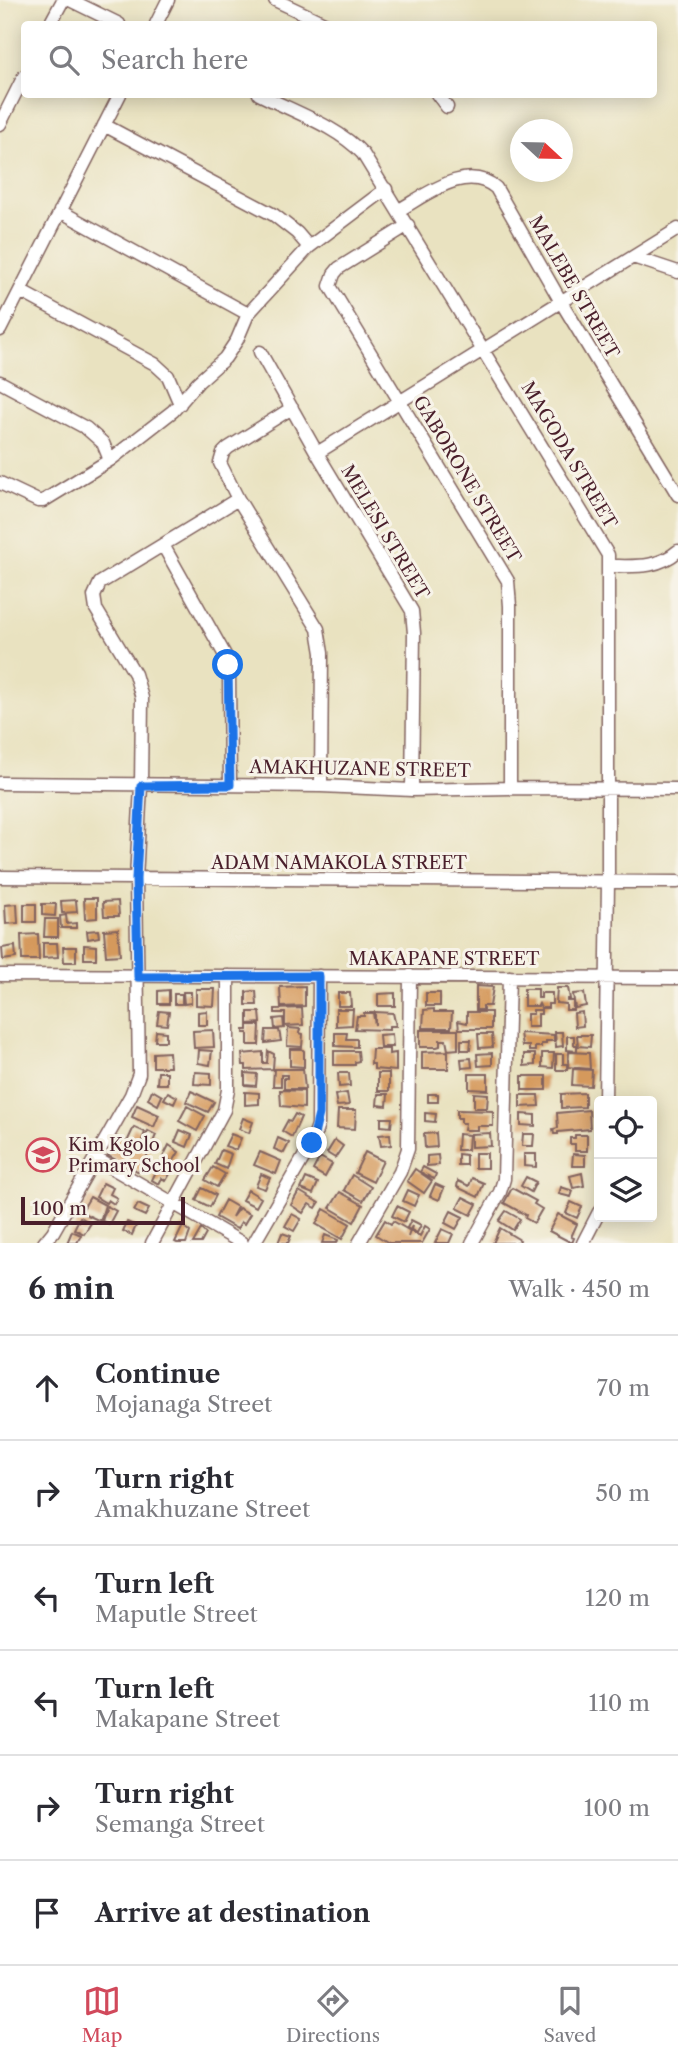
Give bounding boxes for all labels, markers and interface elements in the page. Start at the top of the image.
search box [21,21,657,98]
icon: search [45,41,83,79]
text: Search here [101,44,248,76]
north arrow [510,119,573,182]
street label: MALEBE STREET [524,212,624,363]
street label: MAGODA STREET [516,378,622,533]
street label: GABORONE STREET [409,392,526,567]
street label: MELESI STREET [336,461,434,604]
route start [212,649,243,680]
street label: AMAKHUZANE STREET [248,756,471,782]
street label: ADAM NAMAKOLA STREET [210,852,468,874]
street label: MAKAPANE STREET [349,948,540,970]
map controls [594,1096,657,1222]
button: locate [594,1096,657,1159]
route end [296,1127,327,1158]
place label: Kim Kgolo Primary School [68,1134,200,1177]
school or university icon: Kim Kgolo Primary School [24,1136,62,1174]
button: layers [594,1159,657,1222]
scale bar [21,1194,186,1226]
text: 100 m [32,1197,87,1220]
text: 6 min [28,1270,115,1307]
text: Walk · 450 m [508,1275,650,1303]
text: Continue [95,1358,220,1390]
icon: ahead [28,1369,66,1407]
text: 70 m [597,1374,650,1402]
text: Mojanaga Street [95,1390,272,1418]
text: Turn right [95,1463,234,1495]
icon: right [28,1474,66,1512]
text: 50 m [595,1479,650,1507]
text: Amakhuzane Street [95,1495,310,1523]
text: Turn left [95,1568,214,1600]
icon: left [28,1579,66,1617]
text: 120 m [585,1584,650,1612]
text: Maputle Street [95,1600,258,1628]
text: Turn left [95,1673,214,1705]
icon: left [28,1684,66,1722]
text: 110 m [589,1689,650,1717]
text: Makapane Street [95,1705,280,1733]
text: Turn right [95,1778,234,1810]
icon: right [28,1789,66,1827]
text: 100 m [584,1794,650,1822]
text: Semanga Street [95,1810,265,1838]
icon: arrive [28,1894,66,1932]
text: Arrive at destination [95,1897,370,1929]
tab: Map [82,1982,123,2047]
tab: Directions [286,1982,380,2047]
tab: Saved [543,1982,596,2047]

